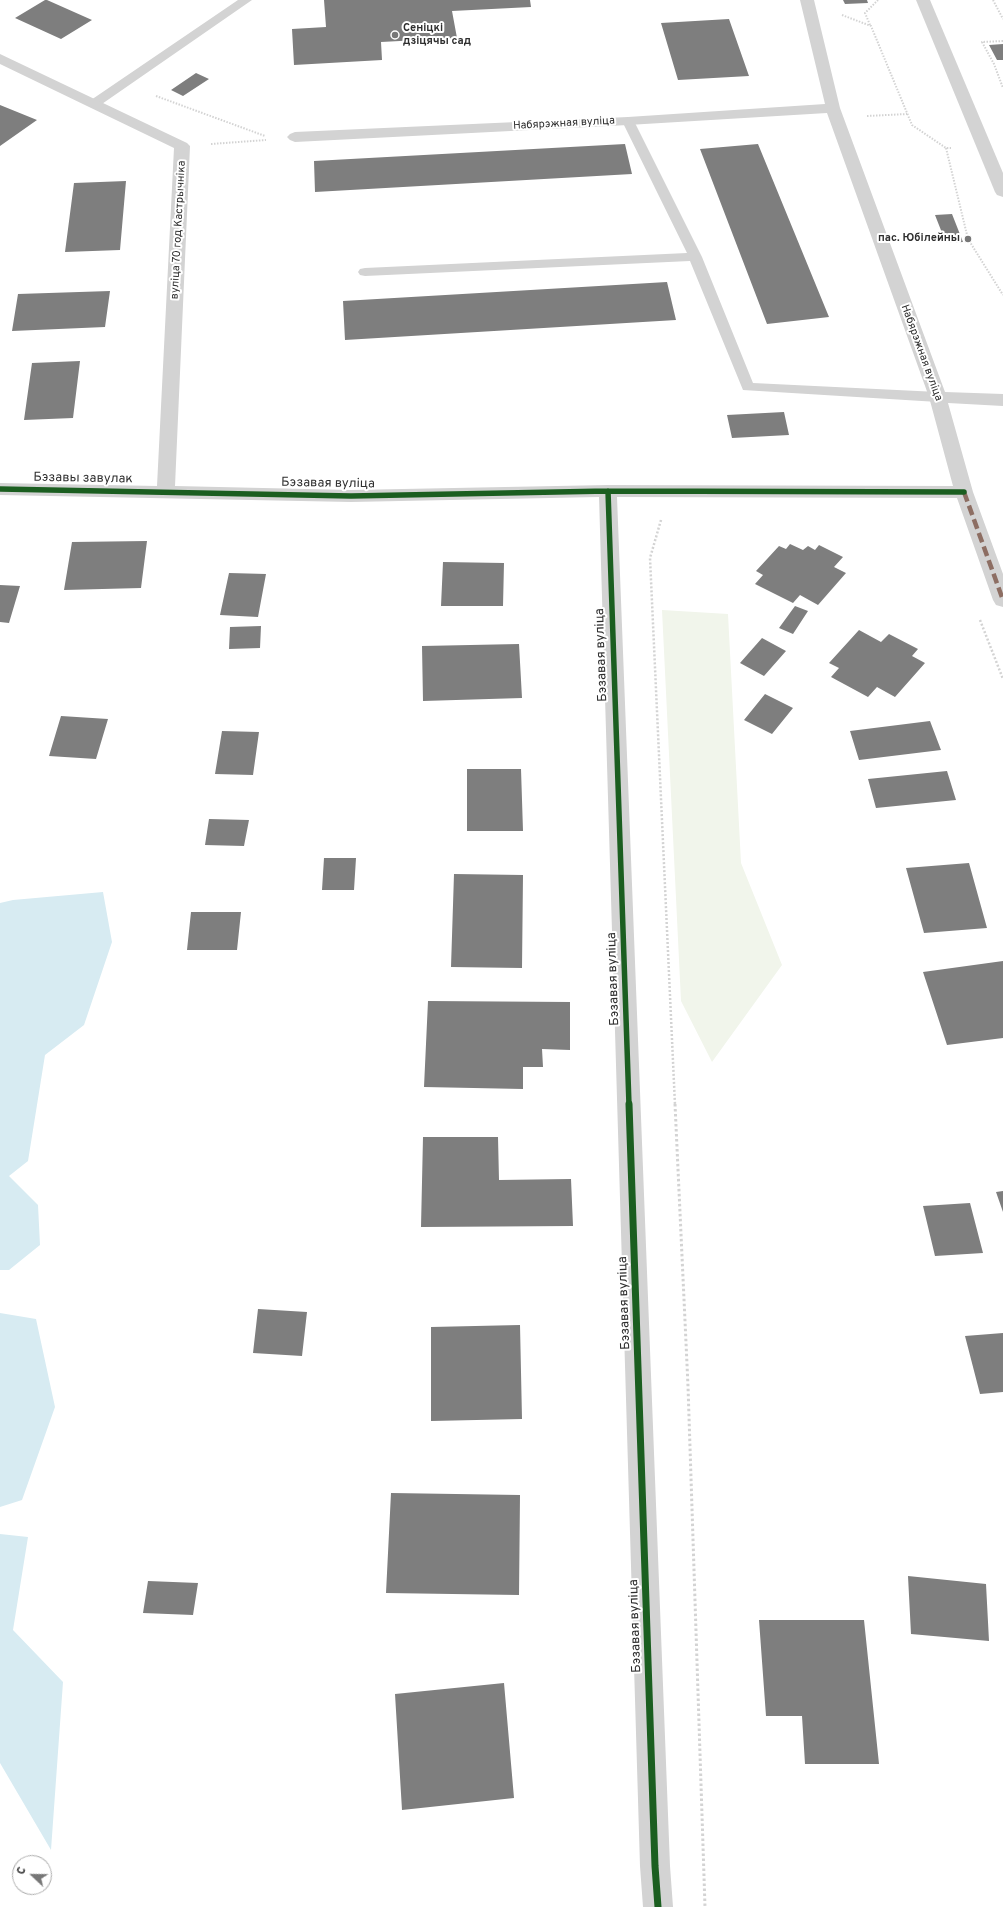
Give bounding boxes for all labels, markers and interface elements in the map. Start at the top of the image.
place label: Сеніцкі дзіцячы сад [403,22,471,48]
marker: Сеніцкі дзіцячы сад [390,30,400,40]
street label: Набярэжная вуліца [513,115,615,133]
street label: вуліца 70 год Кастрычніка [169,160,189,300]
place label: пас. Юбілейны [878,232,960,246]
marker: пас. Юбілейны [963,234,973,244]
street label: Набярэжная вуліца [897,303,945,403]
street label: Бэзавы завулак [33,470,133,488]
street label: Бэзавая вуліца [281,475,375,493]
street label: Бэзавая вуліца [593,608,611,702]
street label: Бэзавая вуліца [605,932,623,1026]
street label: Бэзавая вуліца [616,1256,634,1350]
street label: Бэзавая вуліца [627,1579,645,1673]
north arrow [12,1855,52,1895]
text: С [14,1865,30,1877]

